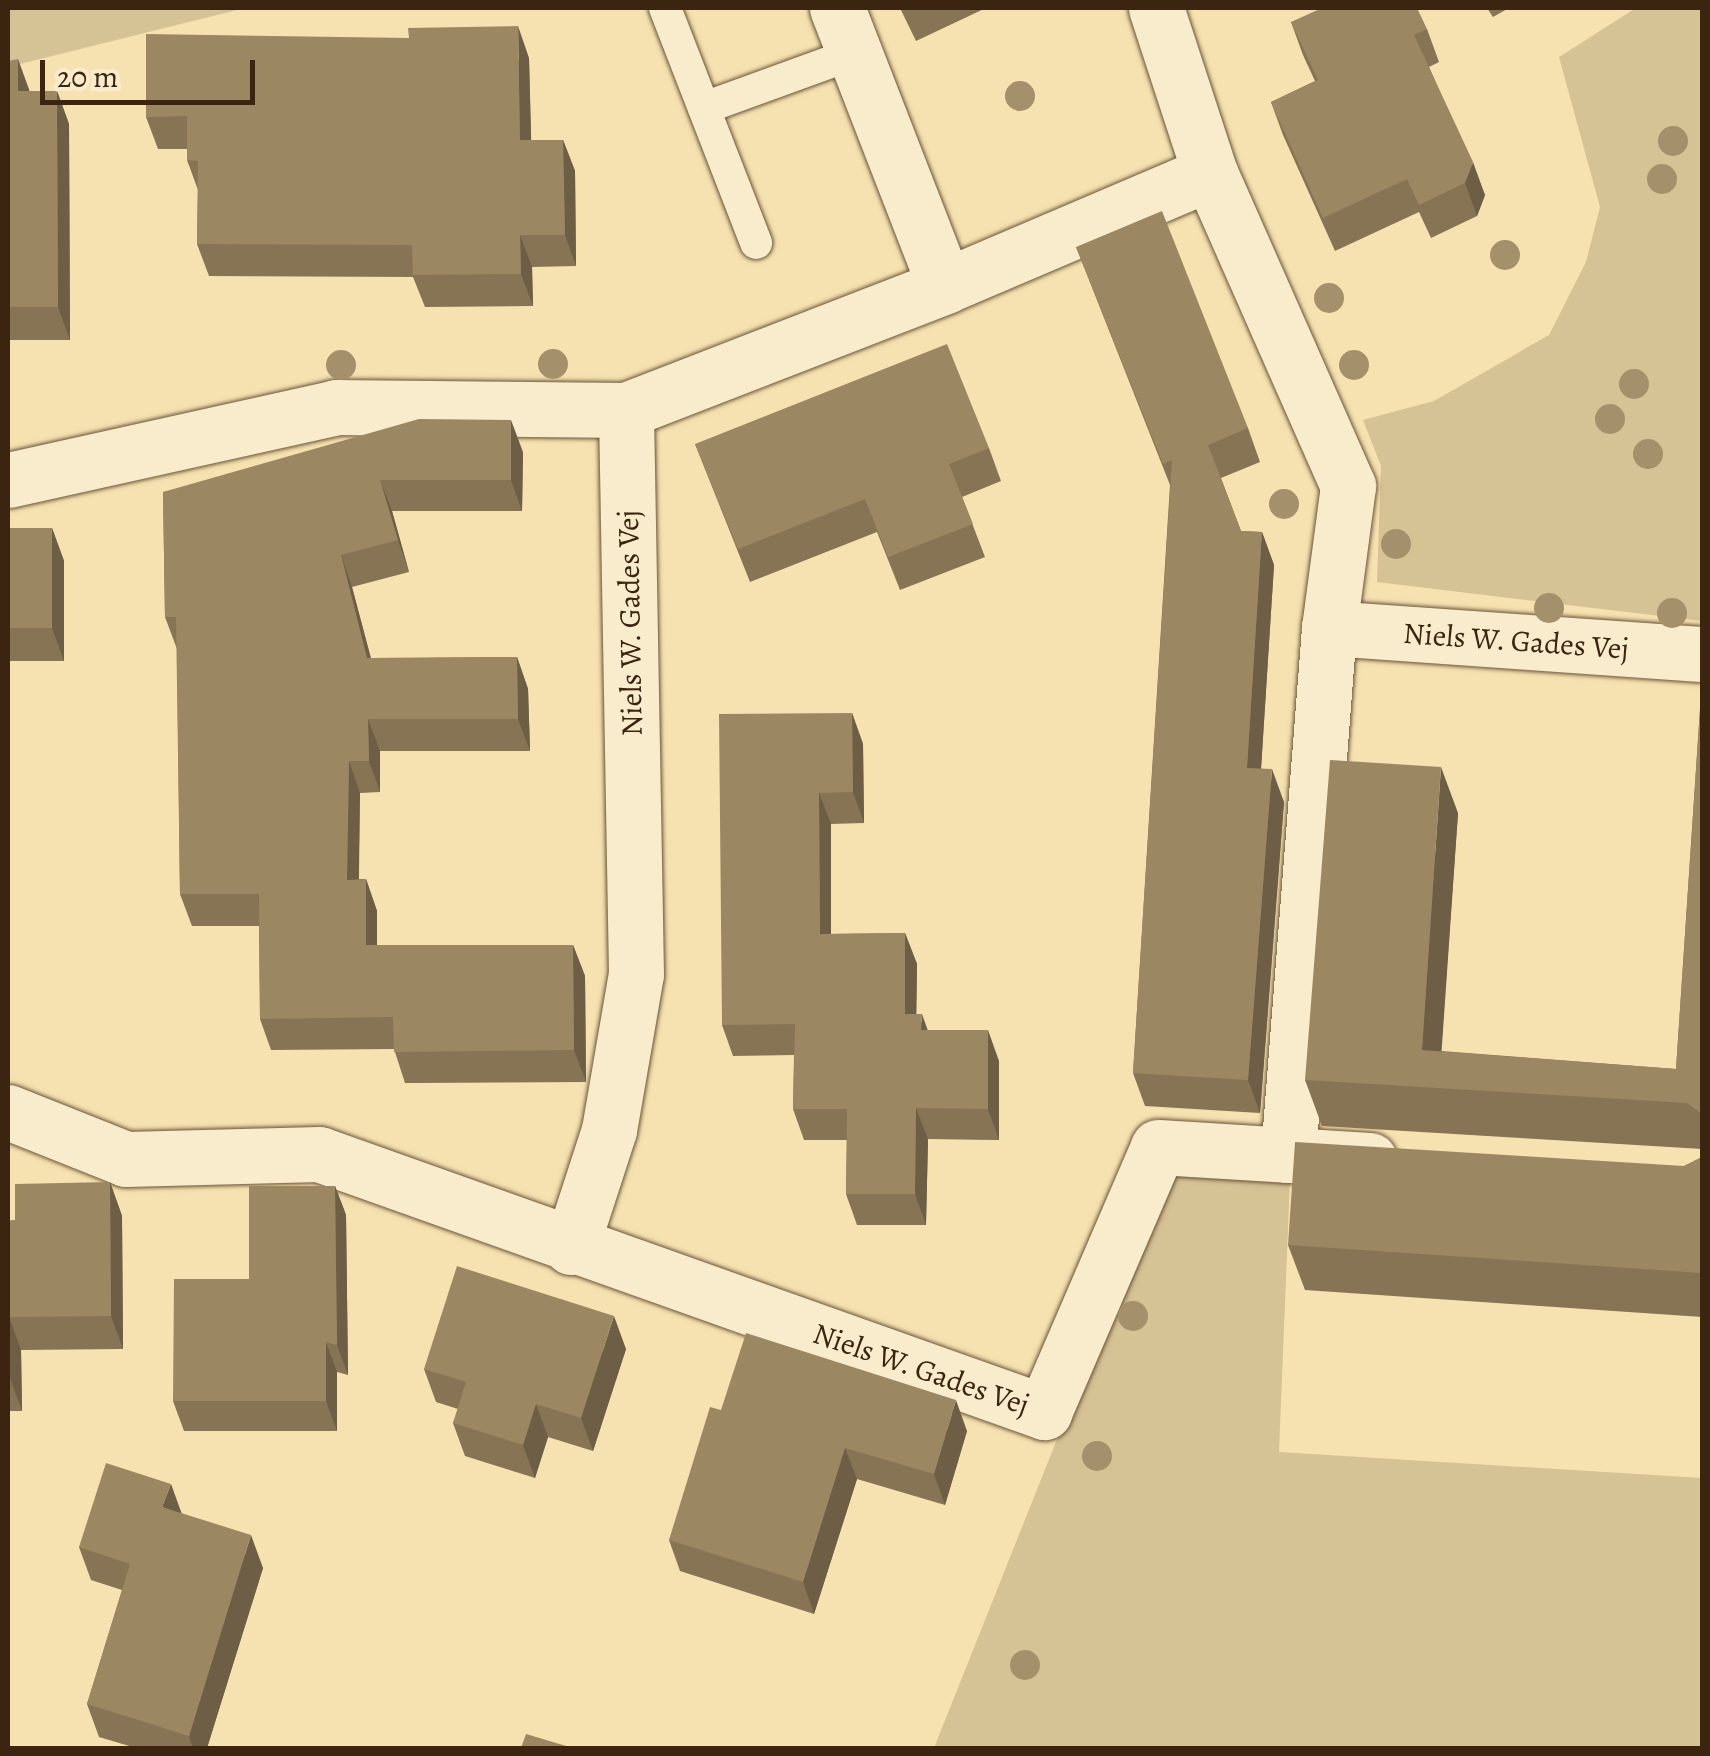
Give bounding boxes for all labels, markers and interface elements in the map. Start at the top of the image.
scale bar [45,40,260,102]
text: 20 m [57,57,118,97]
street label: Niels W. Gades Vej [610,509,650,737]
street label: Niels W. Gades Vej [1402,615,1630,667]
street label: Niels W. Gades Vej [808,1315,1034,1423]

